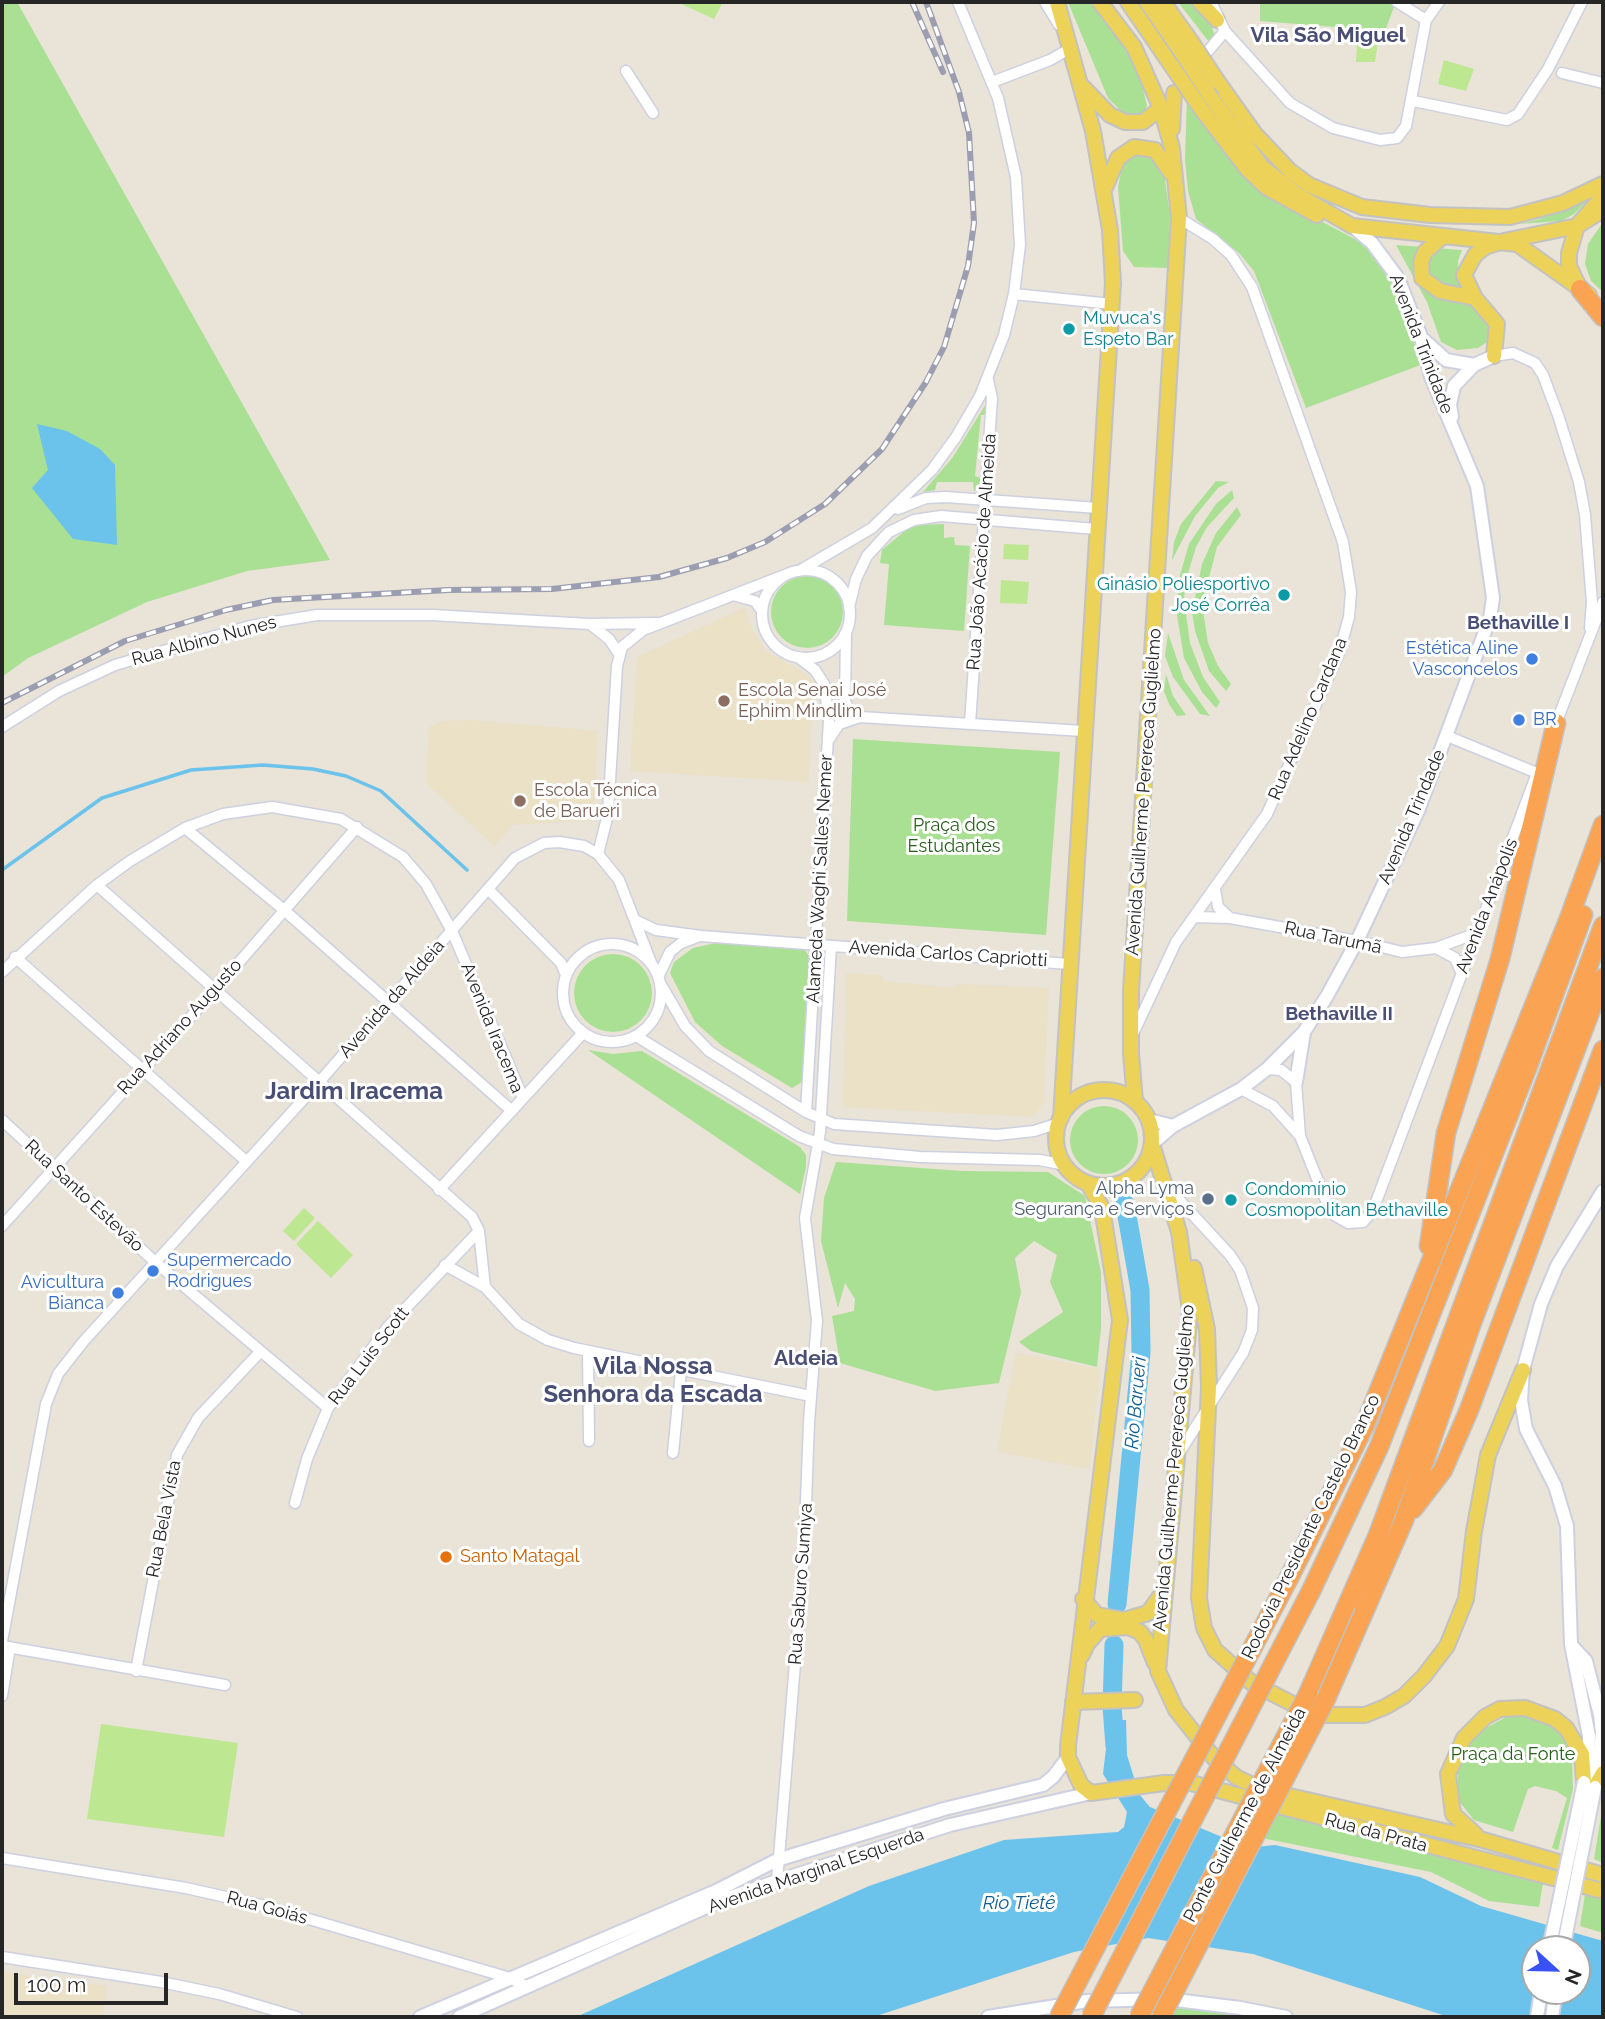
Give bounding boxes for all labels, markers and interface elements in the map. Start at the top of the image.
district label: Vila São Miguel [1251,23,1405,49]
street label: Avenida Trinidade [1384,271,1458,417]
place label: Muvuca's Espeto Bar [1083,308,1173,350]
marker: Muvuca's Espeto Bar [1061,321,1077,337]
street label: Rua João Acácio de Almeida [963,433,1001,671]
place label: Ginásio Poliesportivo José Corrêa [1097,574,1270,616]
marker: Ginásio Poliesportivo José Corrêa [1276,587,1292,603]
street label: Rua Albino Nunes [129,611,279,671]
district label: Bethaville I [1467,612,1569,634]
street label: Avenida Guilherme Perereca Guglielmo [1122,628,1166,956]
street label: Rua Adelino Cardana [1264,634,1352,804]
place label: Estética Aline Vasconcelos [1406,638,1518,680]
marker: Estética Aline Vasconcelos [1524,651,1540,667]
place label: Escola Senai José Ephim Mindlim [738,680,886,722]
marker: Escola Senai José Ephim Mindlim [716,693,732,709]
place label: BR [1533,709,1557,731]
marker: BR [1511,712,1527,728]
street label: Avenida Trindade [1374,746,1450,888]
street label: Alameda Waghi Salles Nemer [803,754,837,1004]
place label: Escola Técnica de Barueri [534,780,657,822]
marker: Escola Técnica de Barueri [512,793,528,809]
park label: Praça dos Estudantes [908,815,1000,858]
street label: Avenida Anápolis [1451,835,1523,977]
street label: Rua Tarumã [1282,917,1384,959]
street label: Avenida da Aldeia [335,935,449,1063]
street label: Avenida Carlos Capriotti [848,936,1048,972]
street label: Rua Adriano Augusto [113,955,247,1099]
street label: Avenida Iracema [456,960,528,1096]
district label: Bethaville II [1285,1003,1393,1025]
district label: Jardim Iracema [265,1078,443,1106]
street label: Rua Santo Estevão [20,1135,148,1257]
place label: Alpha Lyma Segurança e Serviços [1014,1178,1194,1220]
place label: Condomínio Cosmopolitan Bethaville [1245,1179,1448,1222]
marker: Alpha Lyma Segurança e Serviços [1200,1191,1216,1207]
marker: Condomínio Cosmopolitan Bethaville [1223,1192,1239,1208]
place label: Supermercado Rodrigues [167,1250,291,1292]
marker: Supermercado Rodrigues [145,1263,161,1279]
place label: Avicultura Bianca [21,1272,104,1314]
marker: Avicultura Bianca [110,1285,126,1301]
street label: Rua Luis Scott [324,1303,414,1409]
street label: Avenida Guilherme Perereca Guglielmo [1149,1304,1199,1632]
district label: Aldeia [774,1346,838,1372]
district label: Vila Nossa Senhora da Escada [543,1353,763,1409]
water label: Rio Barueri [1121,1356,1151,1450]
street label: Rodovia Presidente Castelo Branco [1237,1391,1385,1663]
street label: Rua Bela Vista [142,1458,186,1580]
street label: Rua Saburo Sumiya [785,1502,817,1666]
place label: Santo Matagal [460,1546,579,1568]
marker: Santo Matagal [438,1549,454,1565]
street label: Ponte Guilherme de Almeida [1179,1704,1311,1926]
park label: Praça da Fonte [1451,1744,1575,1766]
street label: Rua da Prata [1322,1809,1430,1857]
street label: Avenida Marginal Esquerda [705,1824,927,1918]
street label: Rua Goiás [224,1887,310,1929]
water label: Rio Tietê [983,1892,1055,1914]
north arrow [1521,1935,1591,2005]
scale bar [18,1960,172,2004]
text: N [1561,1966,1587,1988]
text: 100 m [27,1972,86,1997]

